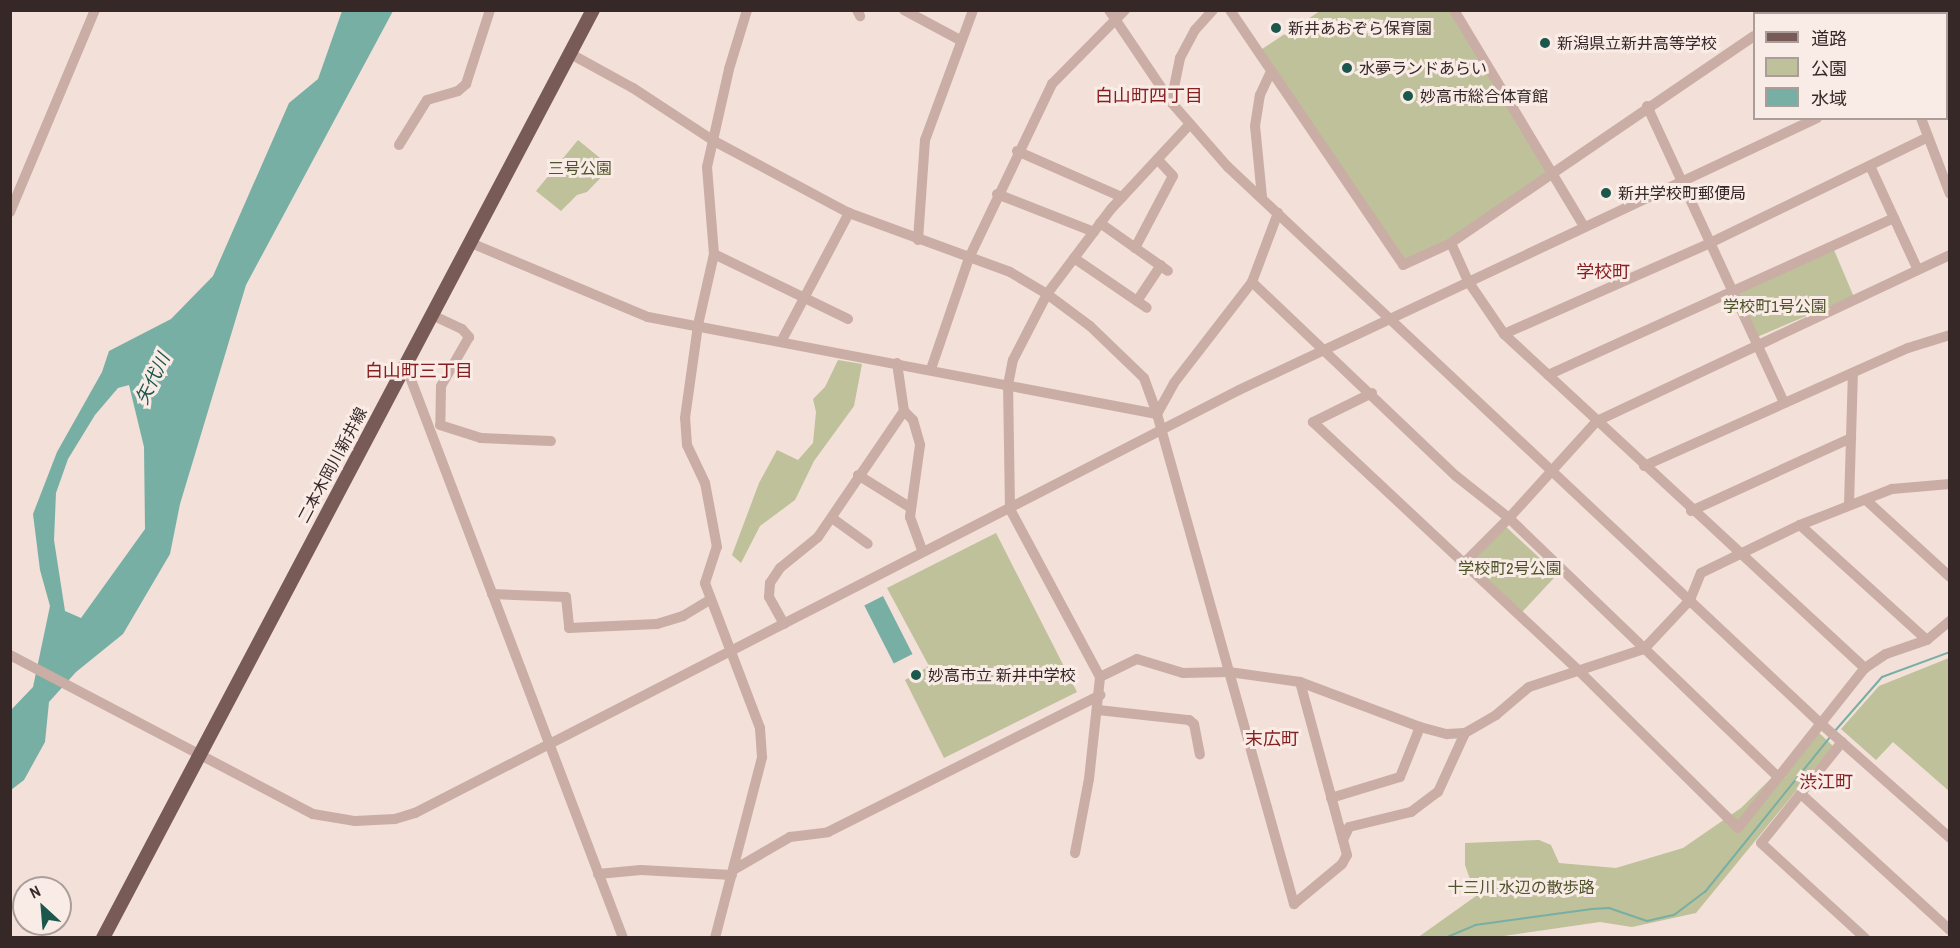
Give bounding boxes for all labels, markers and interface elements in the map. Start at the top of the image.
legend [1753,12,1948,120]
place label: 新井あおぞら保育園 [1288,18,1432,38]
marker: 新井あおぞら保育園 [1269,21,1283,35]
text: 道路 [1811,26,1847,51]
place label: 新潟県立新井高等学校 [1557,33,1717,53]
marker: 新潟県立新井高等学校 [1538,36,1552,50]
text: 公園 [1811,56,1847,81]
place label: 水夢ランドあらい [1359,58,1487,78]
marker: 水夢ランドあらい [1340,61,1354,75]
district label: 白山町四丁目 [1095,85,1203,107]
place label: 妙高市総合体育館 [1420,86,1548,106]
text: 水域 [1811,86,1847,111]
marker: 妙高市総合体育館 [1401,89,1415,103]
park label: 三号公園 [548,158,612,178]
place label: 新井学校町郵便局 [1618,183,1746,203]
marker: 新井学校町郵便局 [1599,186,1613,200]
district label: 学校町 [1576,261,1630,283]
park label: 学校町1号公園 [1723,296,1827,316]
water label: 矢代川 [131,350,175,408]
district label: 白山町三丁目 [365,360,473,382]
street label: 二本木岡川新井線 [293,404,371,526]
park label: 学校町2号公園 [1458,558,1562,578]
place label: 妙高市立 新井中学校 [928,665,1076,685]
marker: 妙高市立 新井中学校 [909,668,923,682]
district label: 末広町 [1245,728,1299,750]
district label: 渋江町 [1799,771,1853,793]
north arrow [12,876,72,936]
park label: 十三川 水辺の散歩路 [1447,877,1595,897]
text: N [26,880,44,904]

